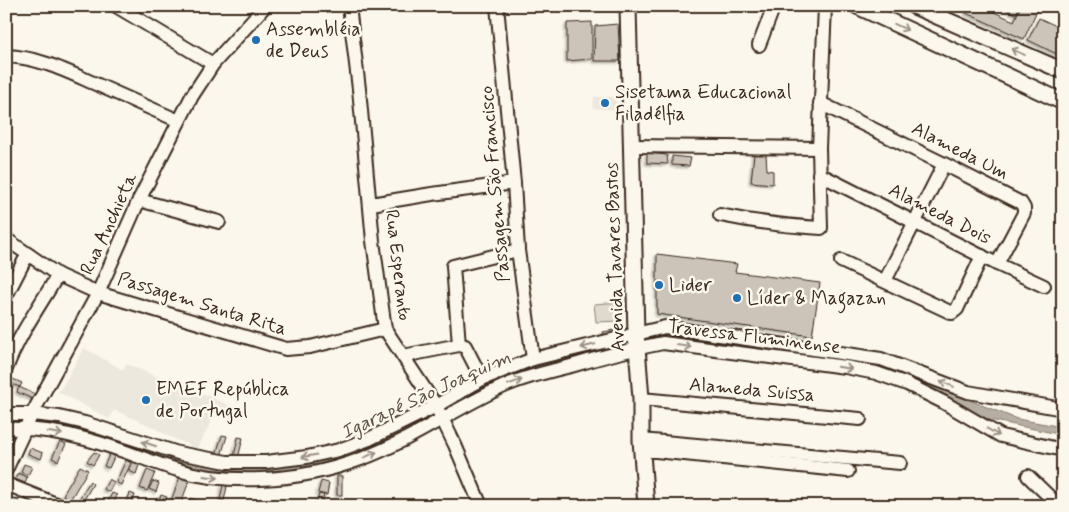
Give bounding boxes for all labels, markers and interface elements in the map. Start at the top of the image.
place label: Assembléia de Deus [266,17,360,64]
one-way arrow [893,23,908,32]
marker: Assembléia de Deus [250,34,262,46]
one-way arrow [1011,46,1026,56]
place label: Sisetama Educacional Filadélfia [615,80,792,127]
street label: Passagem São Francisco [474,85,517,283]
marker: Sisetama Educacional Filadélfia [599,97,611,109]
street label: Alameda Um [907,116,1013,186]
street label: Avenida Tavares Bastos [599,161,631,352]
street label: Rua Anchieta [74,168,144,279]
street label: Alameda Dois [884,177,996,251]
street label: Rua Esperanto [379,208,417,322]
street label: Passagem Santa Rita [114,266,290,343]
place label: Lider [669,273,712,298]
marker: Lider [653,279,665,291]
place label: Líder & Magazan [747,286,886,314]
marker: Líder & Magazan [731,292,743,304]
street label: Travessa Fluminense [666,314,842,360]
one-way arrow [676,341,692,351]
one-way arrow [581,342,597,351]
water label: Igarapé São Joaquim [337,344,515,446]
one-way arrow [837,363,853,373]
street label: Alameda Suissa [688,372,816,408]
place label: EMEF República de Portugal [156,377,289,425]
one-way arrow [507,377,522,386]
one-way arrow [940,379,955,388]
marker: EMEF República de Portugal [140,394,152,406]
one-way arrow [986,427,1000,437]
one-way arrow [46,428,62,438]
one-way arrow [141,438,157,448]
one-way arrow [362,450,377,460]
one-way arrow [301,452,317,462]
one-way arrow [202,472,218,482]

